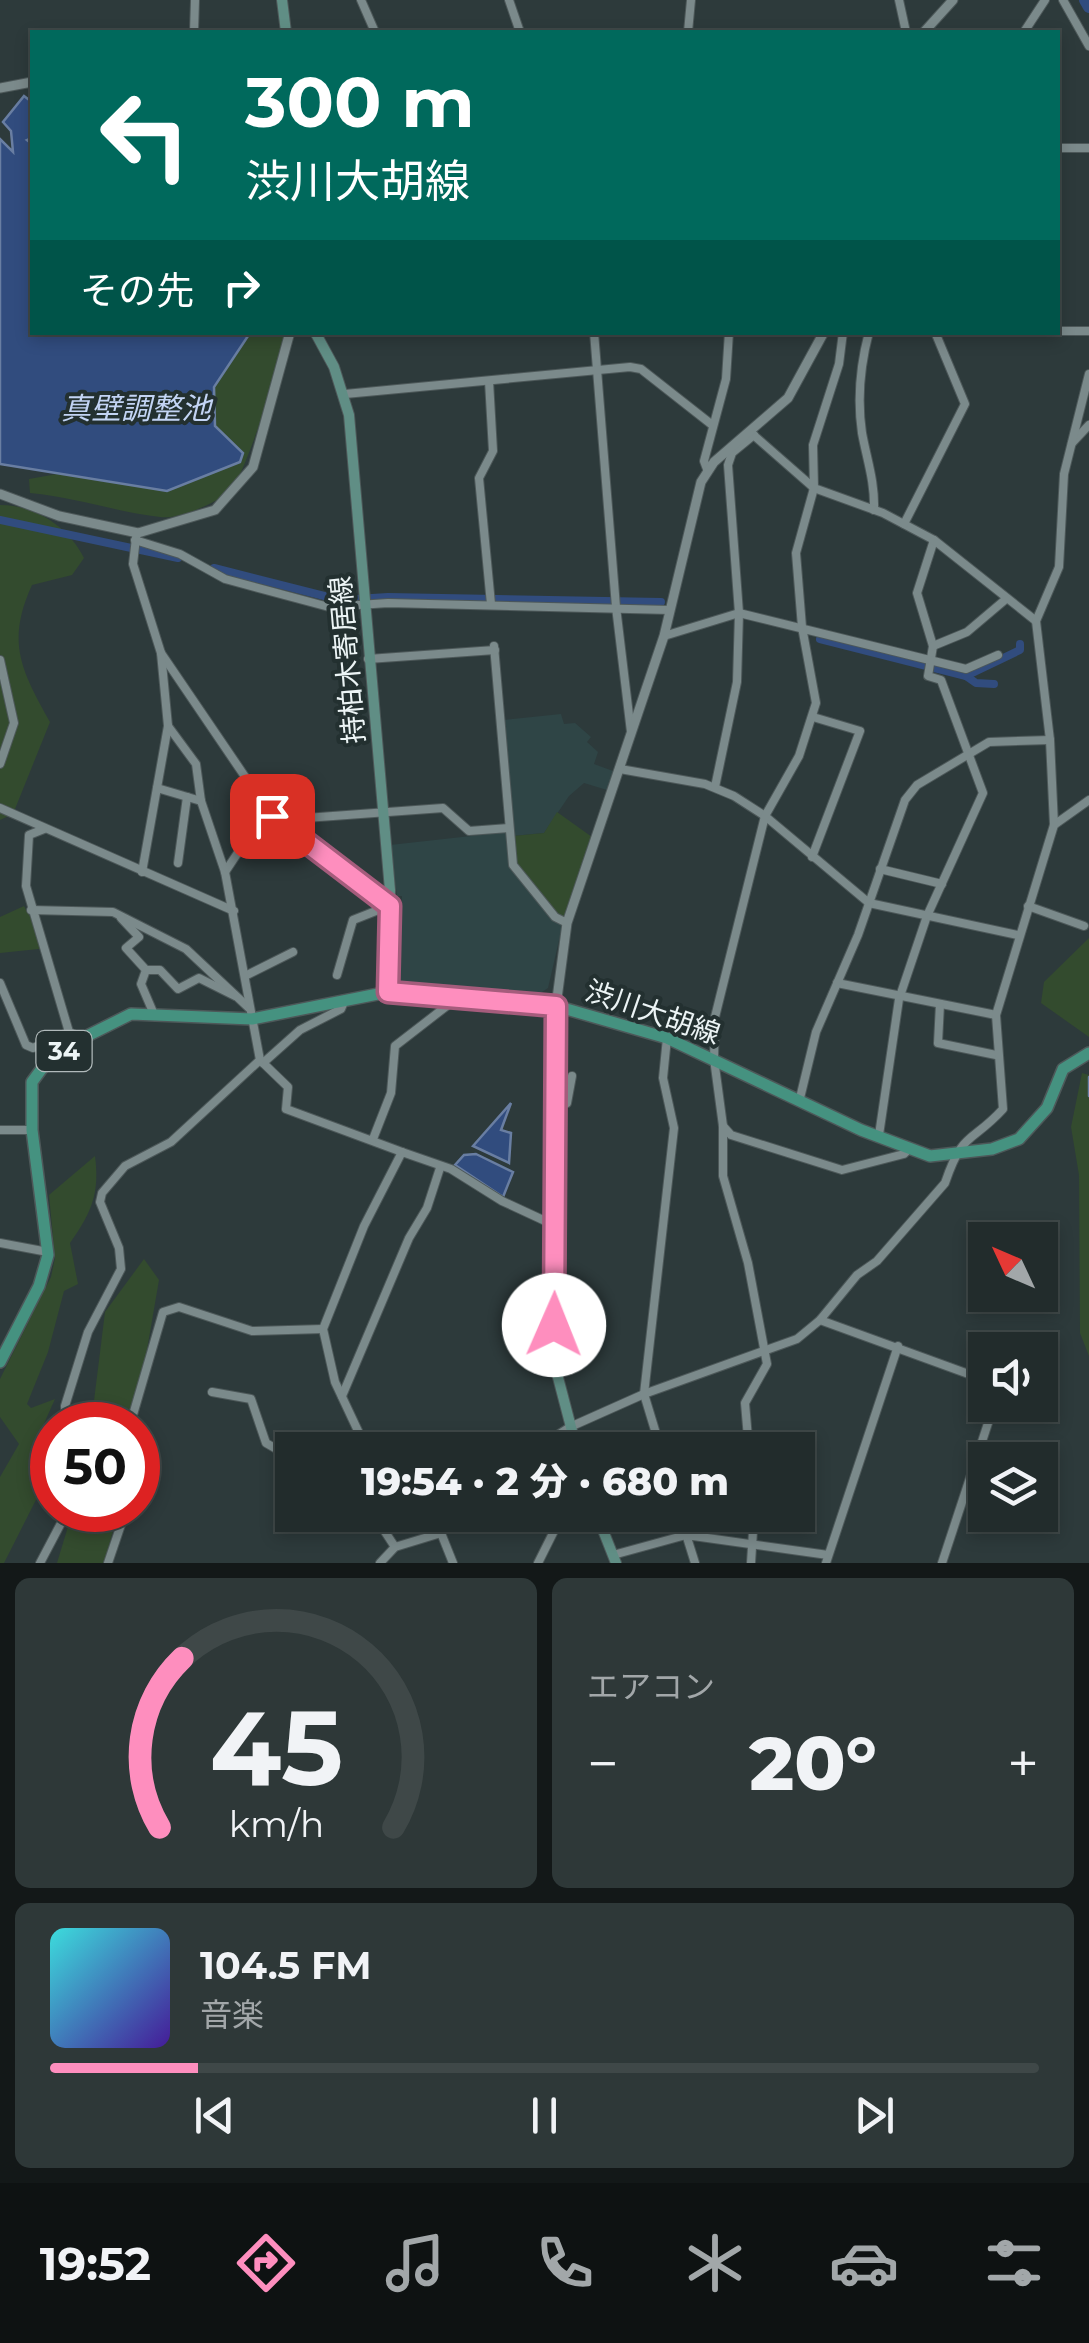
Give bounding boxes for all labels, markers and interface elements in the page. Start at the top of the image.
text: 300 m [245,59,475,145]
icon: left [80,70,210,200]
text: 渋川大胡線 [245,153,470,208]
icon: right [214,260,269,315]
text: その先 [80,267,194,314]
water label: 真壁調整池 [61,390,214,427]
street label: 持柏木寄居線 [323,575,371,745]
pin [230,774,315,859]
icon: arrive [245,789,300,844]
street label: 渋川大胡線 [581,973,725,1051]
road number: 34 [36,1031,92,1071]
north arrow [968,1222,1058,1312]
map controls [968,1222,1058,1532]
position arrow [502,1273,606,1377]
button: sound [968,1332,1058,1422]
speed limit sign: 50 [30,1402,160,1532]
button: layers [968,1442,1058,1532]
text: 19:54 · 2 分 · 680 m [361,1458,729,1505]
text: エアコン [587,1667,715,1706]
text: 45 [209,1684,343,1811]
text: 20° [749,1717,877,1809]
text: − [587,1730,619,1797]
text: + [1007,1730,1039,1797]
text: km/h [228,1802,324,1846]
text: 104.5 FM [200,1942,372,1989]
text: 音楽 [200,1995,264,2034]
icon: previous [187,2088,242,2143]
icon: pause [517,2088,572,2143]
icon: next [847,2088,902,2143]
icon: directions [231,2228,301,2298]
icon: music [380,2228,450,2298]
icon: phone [530,2228,600,2298]
icon: climate [680,2228,750,2298]
icon: car [829,2228,899,2298]
icon: filters [979,2228,1049,2298]
text: 19:52 [40,2236,151,2291]

